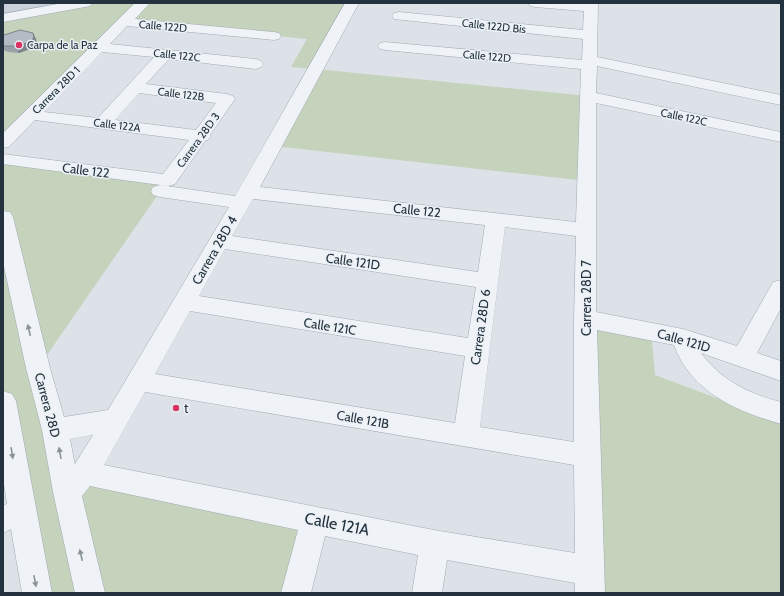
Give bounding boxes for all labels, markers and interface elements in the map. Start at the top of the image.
street label: Calle 122D Bis [461,16,527,36]
street label: Calle 122D [138,17,188,35]
place label: Carpa de la Paz [27,38,98,52]
marker: Carpa de la Paz [14,40,24,50]
street label: Calle 122C [153,46,201,64]
street label: Calle 122D [462,47,512,65]
street label: Carrera 28D 1 [29,63,83,117]
street label: Calle 122B [157,84,206,104]
street label: Calle 122C [659,105,709,129]
street label: Carrera 28D 3 [173,110,223,170]
street label: Calle 122A [93,115,141,135]
street label: Calle 122 [61,159,111,181]
street label: Calle 122 [392,200,442,220]
street label: Carrera 28D 4 [188,212,240,287]
street label: Calle 121D [325,249,381,273]
street label: Carrera 28D 7 [578,260,594,336]
street label: Carrera 28D 6 [467,288,493,366]
street label: Calle 121C [302,314,358,338]
one-way arrow [25,323,31,336]
street label: Calle 121D [656,325,712,355]
street label: Carrera 28D [32,371,64,439]
place label: t [184,400,189,416]
marker: t [171,403,181,413]
street label: Calle 121B [336,407,391,432]
one-way arrow [9,447,15,459]
one-way arrow [56,447,62,459]
street label: Calle 121A [303,508,371,540]
one-way arrow [78,549,84,561]
one-way arrow [32,575,38,587]

